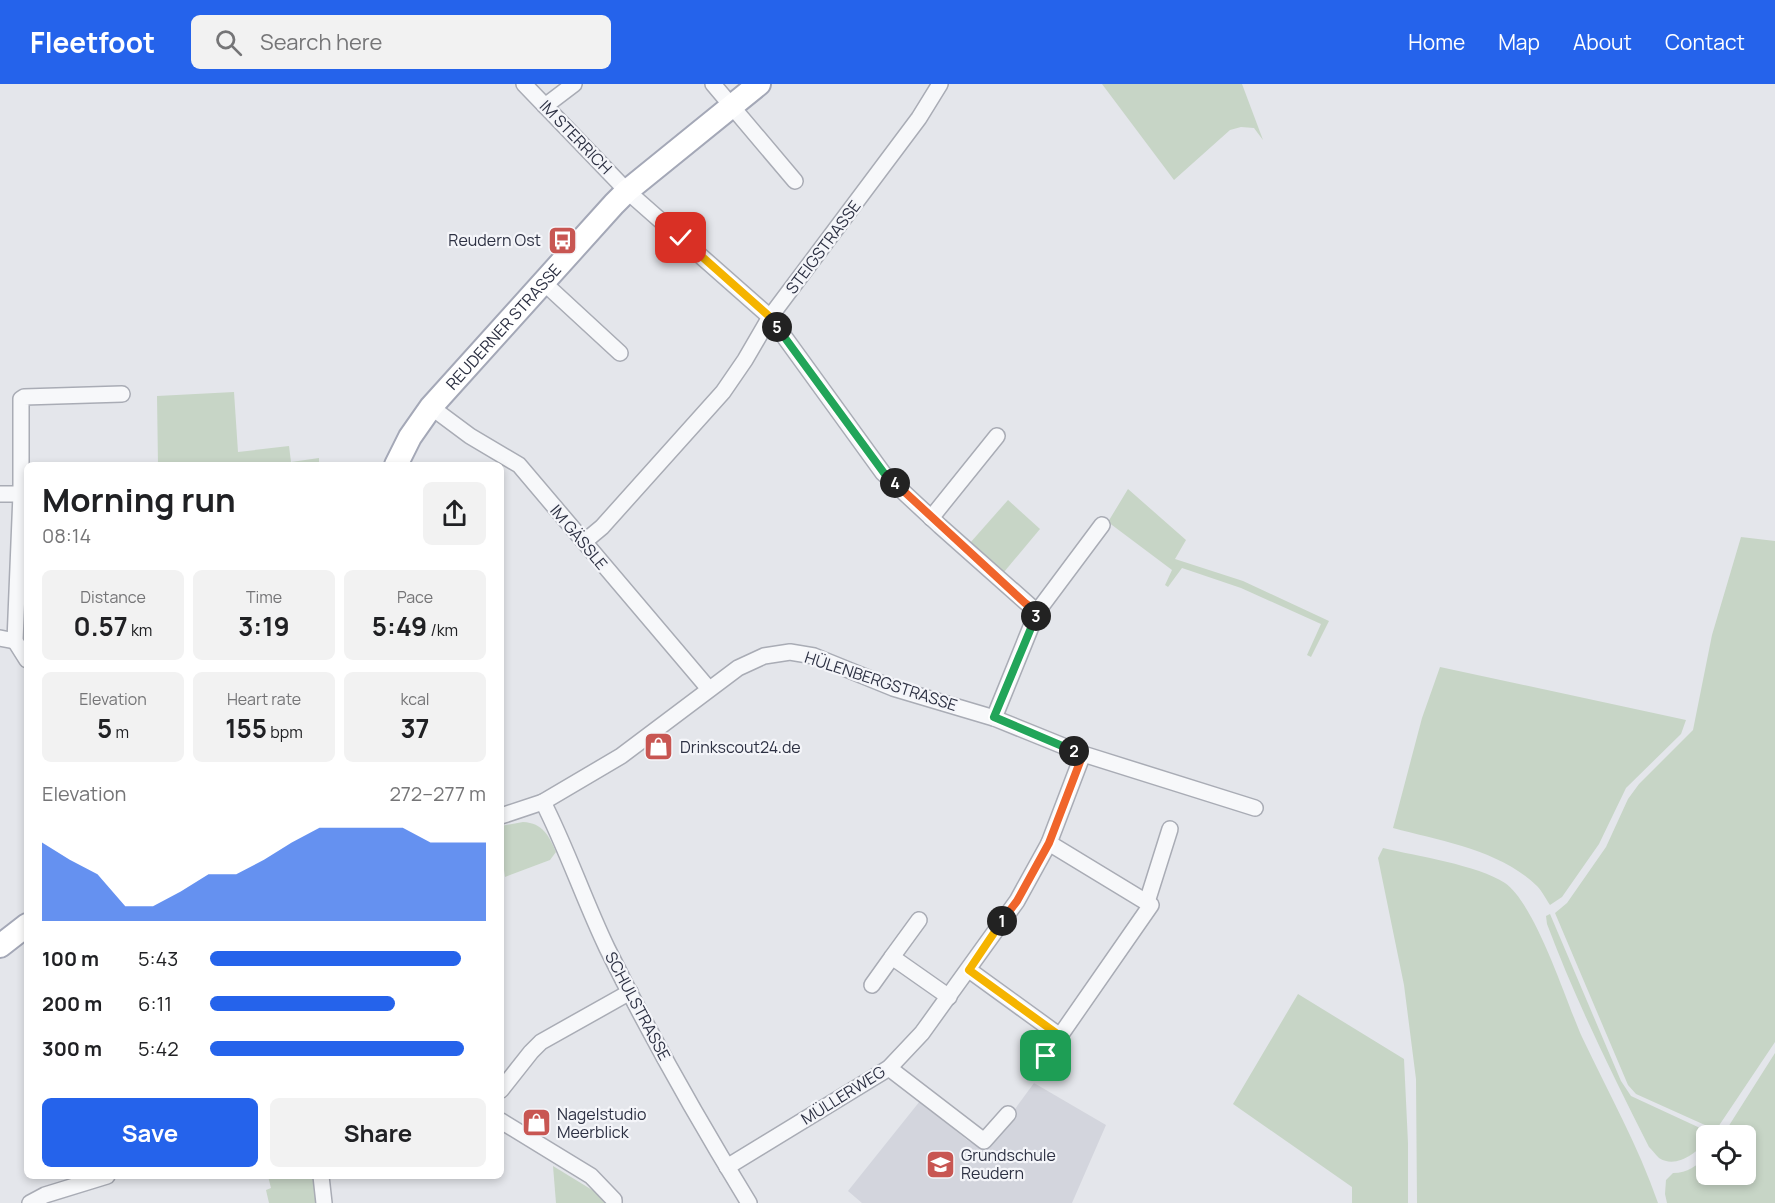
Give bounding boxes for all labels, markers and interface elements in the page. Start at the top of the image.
search box [191,15,611,69]
text: Fleetfoot [30,23,155,61]
icon: search [212,26,245,59]
text: Search here [260,27,382,57]
text: Home [1408,28,1465,56]
text: Map [1498,28,1540,56]
text: About [1573,28,1632,56]
text: Contact [1665,28,1745,56]
street label: IM STERRICH [535,95,617,179]
street label: STEIGSTRASSE [781,196,865,298]
pin [655,212,706,263]
icon: check [664,221,697,254]
bus stop icon: Reudern Ost [546,224,578,256]
place label: Reudern Ost [448,229,541,251]
street label: REUDERNER STRASSE [441,259,566,394]
pin: 5 [762,312,792,342]
text: 5 [772,316,782,338]
pin: 4 [880,468,910,498]
text: 4 [890,472,900,494]
text: Morning run [42,477,236,522]
button: share [423,482,486,545]
street label: IM GÄSSLE [545,500,613,574]
text: 08:14 [42,522,91,549]
text: Distance [80,586,146,608]
text: Time [246,586,282,608]
text: Pace [397,586,433,608]
pin: 3 [1021,601,1051,631]
text: 3 [1031,605,1041,627]
text: 0.57 [74,608,128,644]
text: 3:19 [238,608,290,644]
text: 5:49 [372,608,427,644]
text: km [128,619,152,641]
text: /km [427,619,458,641]
street label: HÜLENBERGSTRASSE [802,646,960,716]
text: Elevation [79,688,147,710]
text: Heart rate [227,688,301,710]
text: kcal [400,688,430,710]
text: 5 [97,710,112,746]
text: 155 [225,710,267,746]
text: 37 [401,710,430,746]
text: m [112,721,129,743]
text: bpm [267,721,303,743]
shop icon: Drinkscout24.de [643,731,675,763]
place label: Drinkscout24.de [680,736,801,758]
pin: 2 [1059,736,1089,766]
text: 2 [1069,740,1079,762]
text: Elevation [42,780,126,807]
text: 272–277 m [389,780,486,807]
pin: 1 [987,906,1017,936]
text: 1 [998,910,1006,932]
text: 100 m [42,945,99,972]
text: 5:43 [138,945,178,972]
street label: SCHULSTRASSE [600,948,676,1064]
text: 200 m [42,990,102,1017]
text: 6:11 [138,990,172,1017]
pin [1020,1030,1071,1081]
text: 300 m [42,1035,102,1062]
text: 5:42 [138,1035,179,1062]
icon: arrive [1029,1039,1062,1072]
street label: MÜLLERWEG [797,1060,889,1130]
button: Save [42,1098,258,1167]
button: Share [270,1098,486,1167]
place label: Nagelstudio Meerblick [557,1103,646,1143]
shop icon: Nagelstudio Meerblick [520,1107,552,1139]
map controls [1696,1125,1756,1185]
button: locate [1696,1125,1756,1185]
place label: Grundschule Reudern [961,1144,1056,1184]
school or university icon: Grundschule Reudern [924,1148,956,1180]

